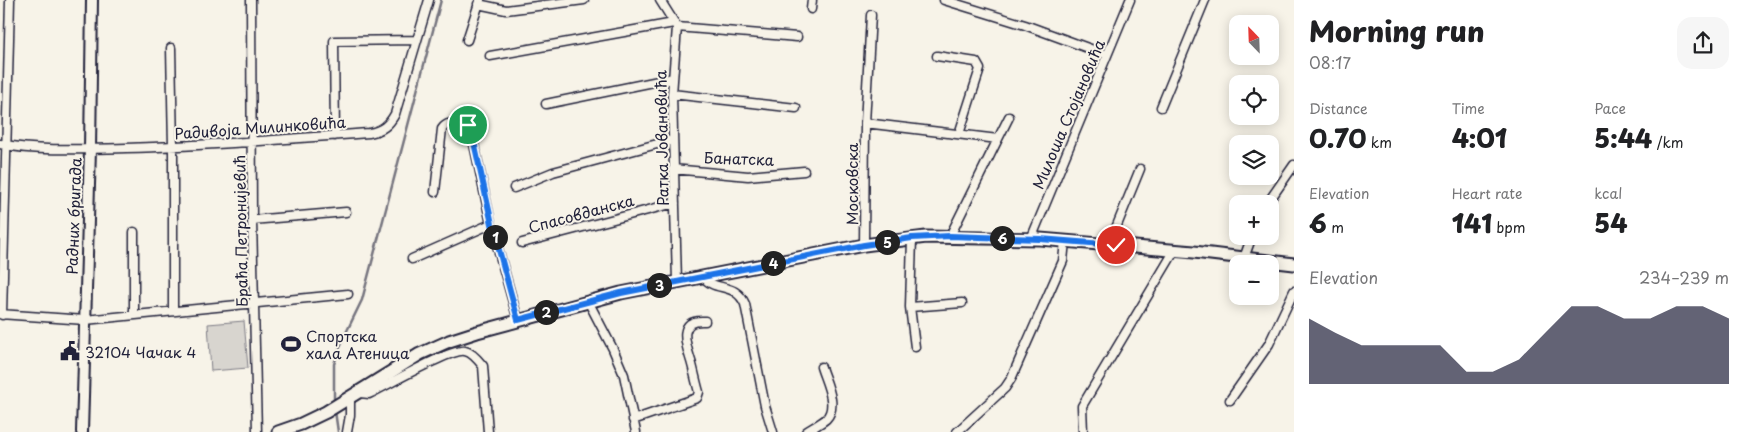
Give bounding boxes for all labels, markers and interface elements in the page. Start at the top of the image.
text: Morning run [1309,9,1485,52]
north arrow [1229,15,1279,65]
map controls [1229,15,1279,305]
button: share [1677,17,1729,69]
street label: Милоша Стојановића [1026,35,1110,193]
text: 08:17 [1309,50,1351,74]
street label: Ратка Јовановића [648,69,674,206]
button: locate [1229,75,1279,125]
text: Distance [1309,98,1368,119]
text: Time [1452,98,1485,119]
text: Pace [1594,98,1626,119]
pin [447,104,489,146]
street label: Радивоја Милинковића [173,109,347,144]
icon: arrive [454,111,482,139]
text: 0.70 [1309,119,1366,157]
text: 4:01 [1452,119,1507,157]
text: 5:44 [1594,119,1652,157]
text: km [1366,132,1392,153]
text: /km [1652,132,1684,153]
button: layers [1229,135,1279,185]
street label: Московска [840,142,863,225]
street label: Банатска [704,145,775,171]
street label: Браћа Петронијевић [227,155,253,307]
street label: Радних бригада [59,157,87,275]
text: Elevation [1309,183,1369,204]
text: Heart rate [1452,183,1522,204]
text: kcal [1594,183,1622,204]
street label: Спасовданска [526,188,637,238]
button: + [1229,195,1279,245]
text: 6 [1309,204,1327,242]
text: 141 [1452,204,1492,242]
text: 54 [1594,204,1627,242]
text: m [1327,217,1344,238]
text: bpm [1492,217,1526,238]
pin: 1 [482,224,508,250]
pin [1095,224,1137,266]
pin: 6 [990,226,1014,250]
text: 1 [492,227,499,248]
text: 6 [998,228,1007,249]
pin: 5 [874,230,900,254]
icon: check [1102,231,1130,259]
text: 5 [883,232,892,253]
pin: 4 [760,250,786,276]
text: 4 [769,253,778,274]
button: − [1229,255,1279,305]
text: Elevation [1309,265,1378,289]
text: 234–239 m [1639,265,1729,289]
pin: 3 [646,272,672,298]
text: 3 [655,275,664,296]
pin: 2 [534,300,558,324]
text: 2 [542,302,551,323]
place label: Спортска хала Атеница [306,324,410,364]
sports icon: Спортска хала Атеница [280,333,302,355]
public building icon: 32104 Чачак 4 [59,340,81,362]
place label: 32104 Чачак 4 [85,340,197,363]

